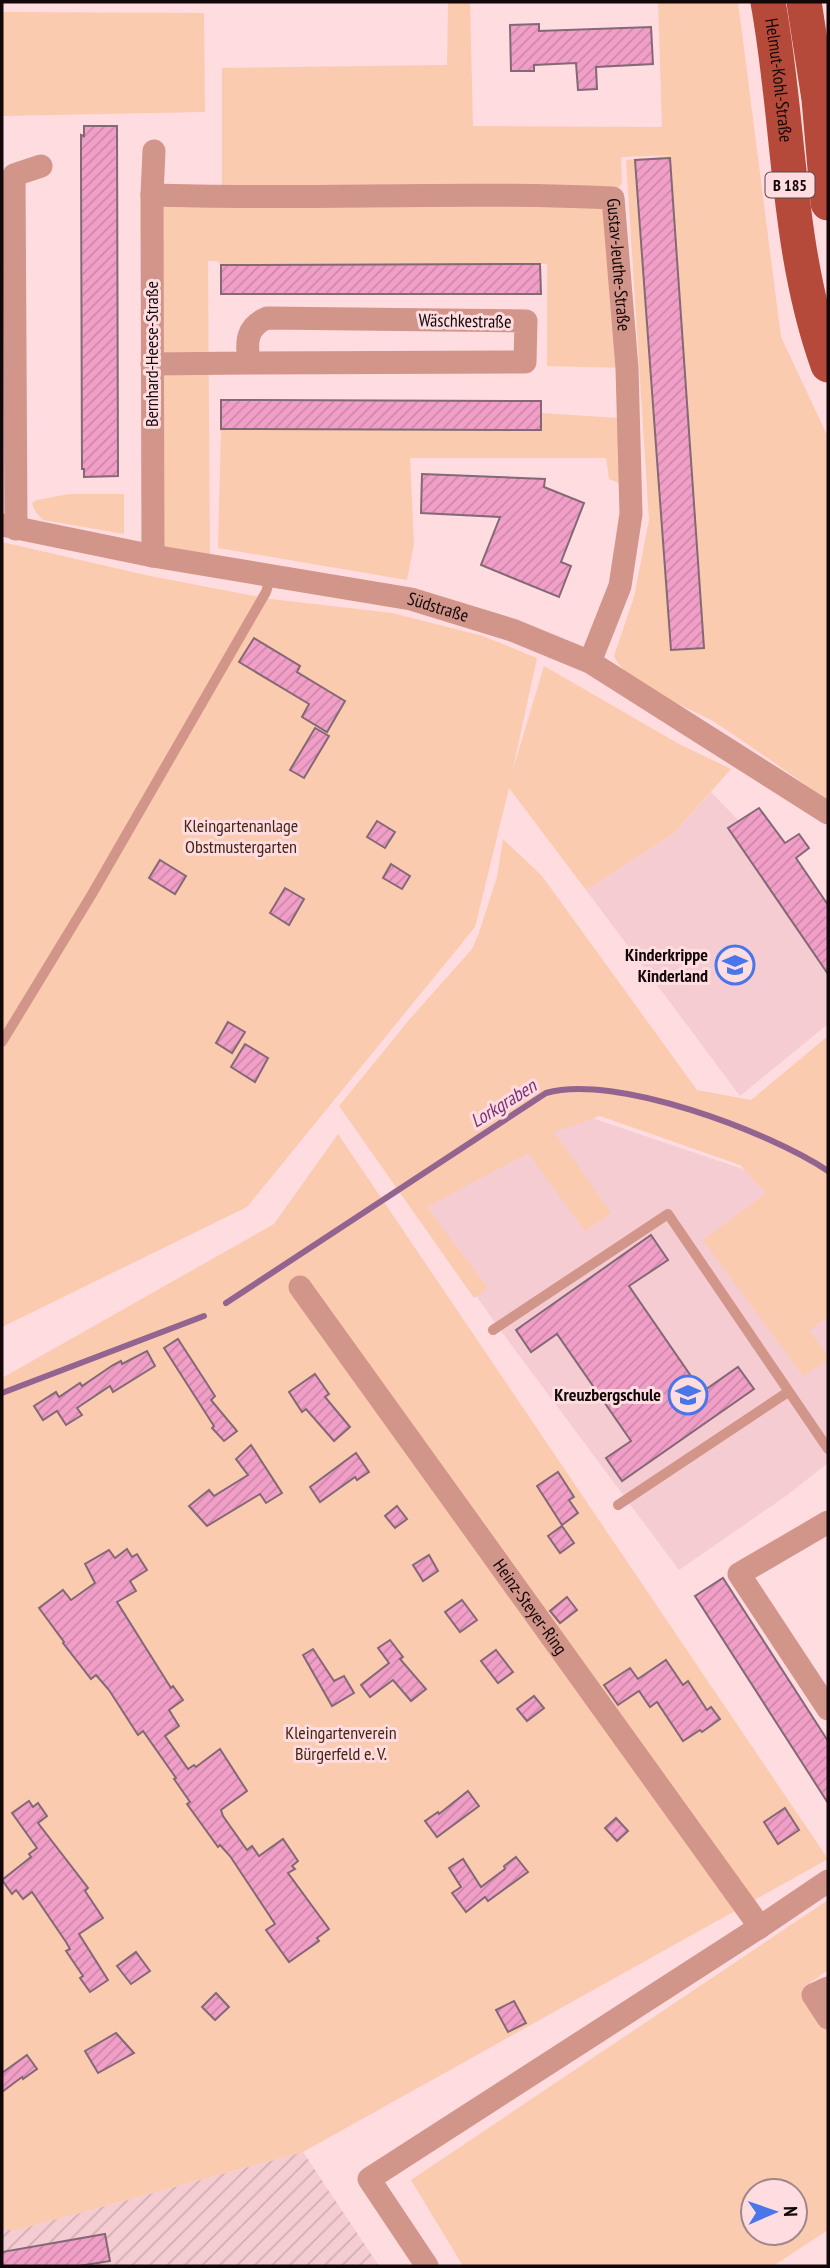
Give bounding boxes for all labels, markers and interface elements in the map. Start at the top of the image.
street label: Helmut-Kohl-Straße [760,16,798,143]
road number: B 185 [766,172,814,197]
street label: Gustav-Jeuthe-Straße [602,197,636,332]
street label: Bernhard-Heese-Straße [140,281,163,427]
street label: Wäschkestraße [418,308,512,333]
street label: Südstraße [405,587,472,627]
park label: Kleingartenanlage Obstmustergarten [184,814,298,858]
place label: Kinderkrippe Kinderland [625,943,708,987]
school or university icon: Kinderkrippe Kinderland [714,944,756,986]
water label: Lorkgraben [466,1073,542,1133]
school or university icon: Kreuzbergschule [667,1374,709,1416]
place label: Kreuzbergschule [554,1383,661,1406]
street label: Heinz-Steyer-Ring [488,1554,572,1659]
park label: Kleingartenverein Bürgerfeld e. V. [285,1721,397,1765]
north arrow [739,2177,809,2247]
text: N [779,2206,803,2217]

